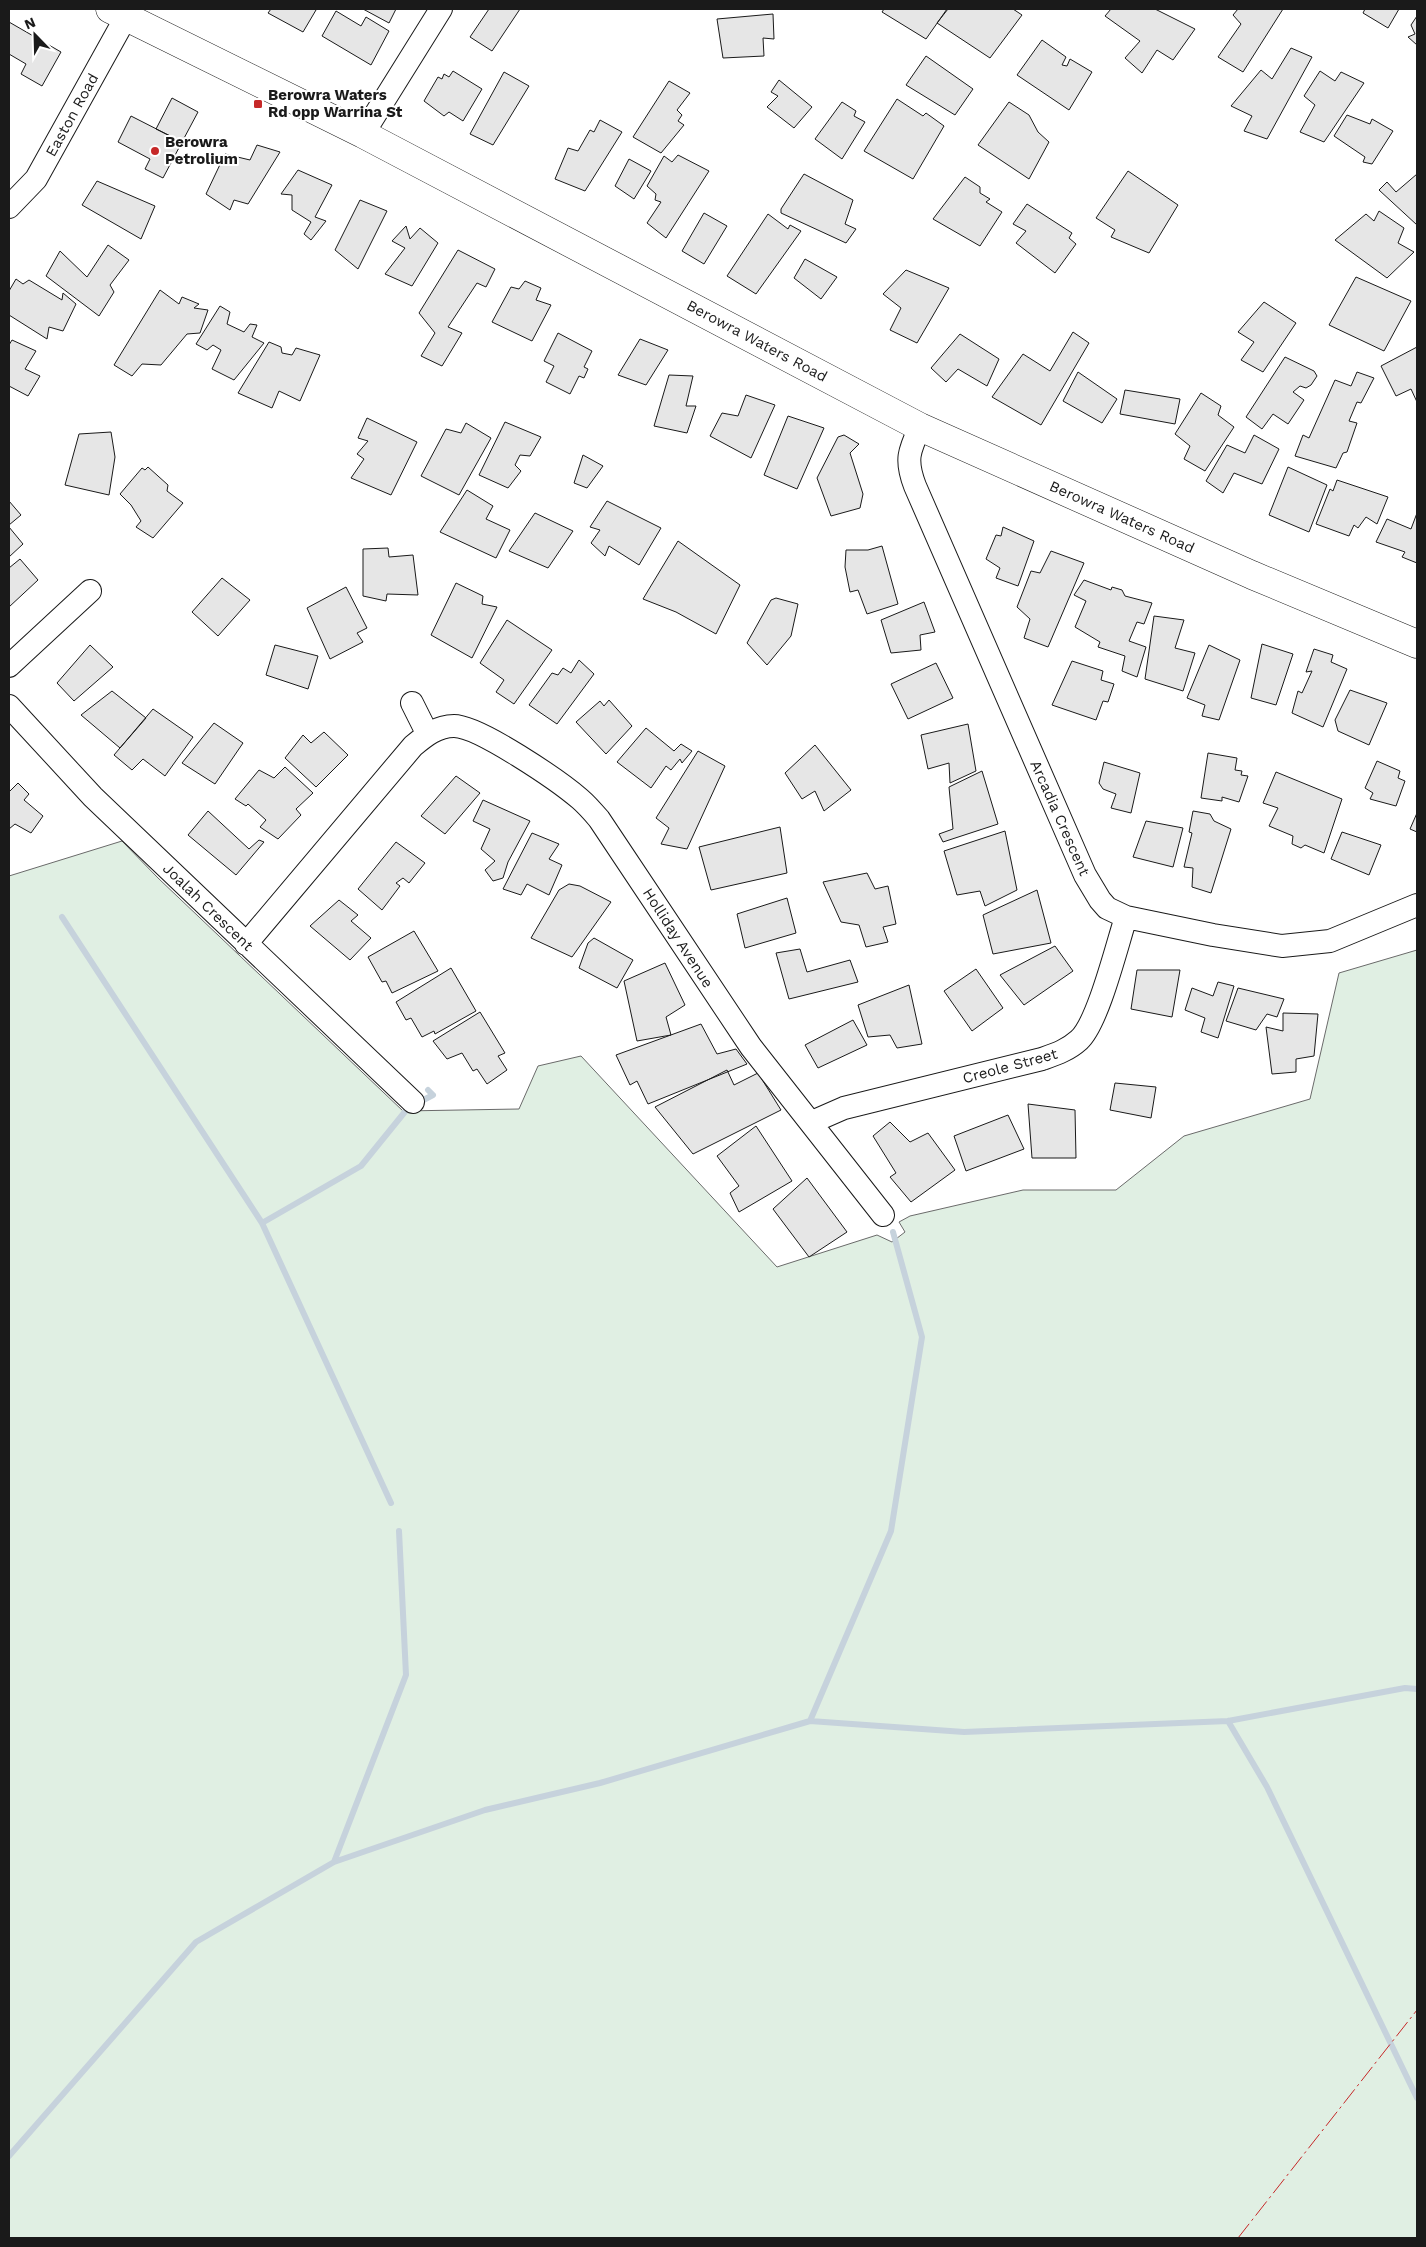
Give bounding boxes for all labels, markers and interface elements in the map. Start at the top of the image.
north arrow [10,10,60,60]
text: N [22,14,38,32]
street label: Easton Road [42,70,102,160]
place label: Berowra Waters Rd opp Warrina St [268,86,403,121]
marker: Berowra Waters Rd opp Warrina St [252,98,264,110]
place label: Berowra Petrolium [165,133,238,168]
marker: Berowra Petrolium [149,145,161,157]
street label: Berowra Waters Road [684,296,830,386]
street label: Berowra Waters Road [1047,477,1197,557]
street label: Arcadia Crescent [1026,757,1094,879]
street label: Joalah Crescent [159,859,257,955]
street label: Holliday Avenue [639,885,717,991]
street label: Creole Street [961,1045,1060,1087]

